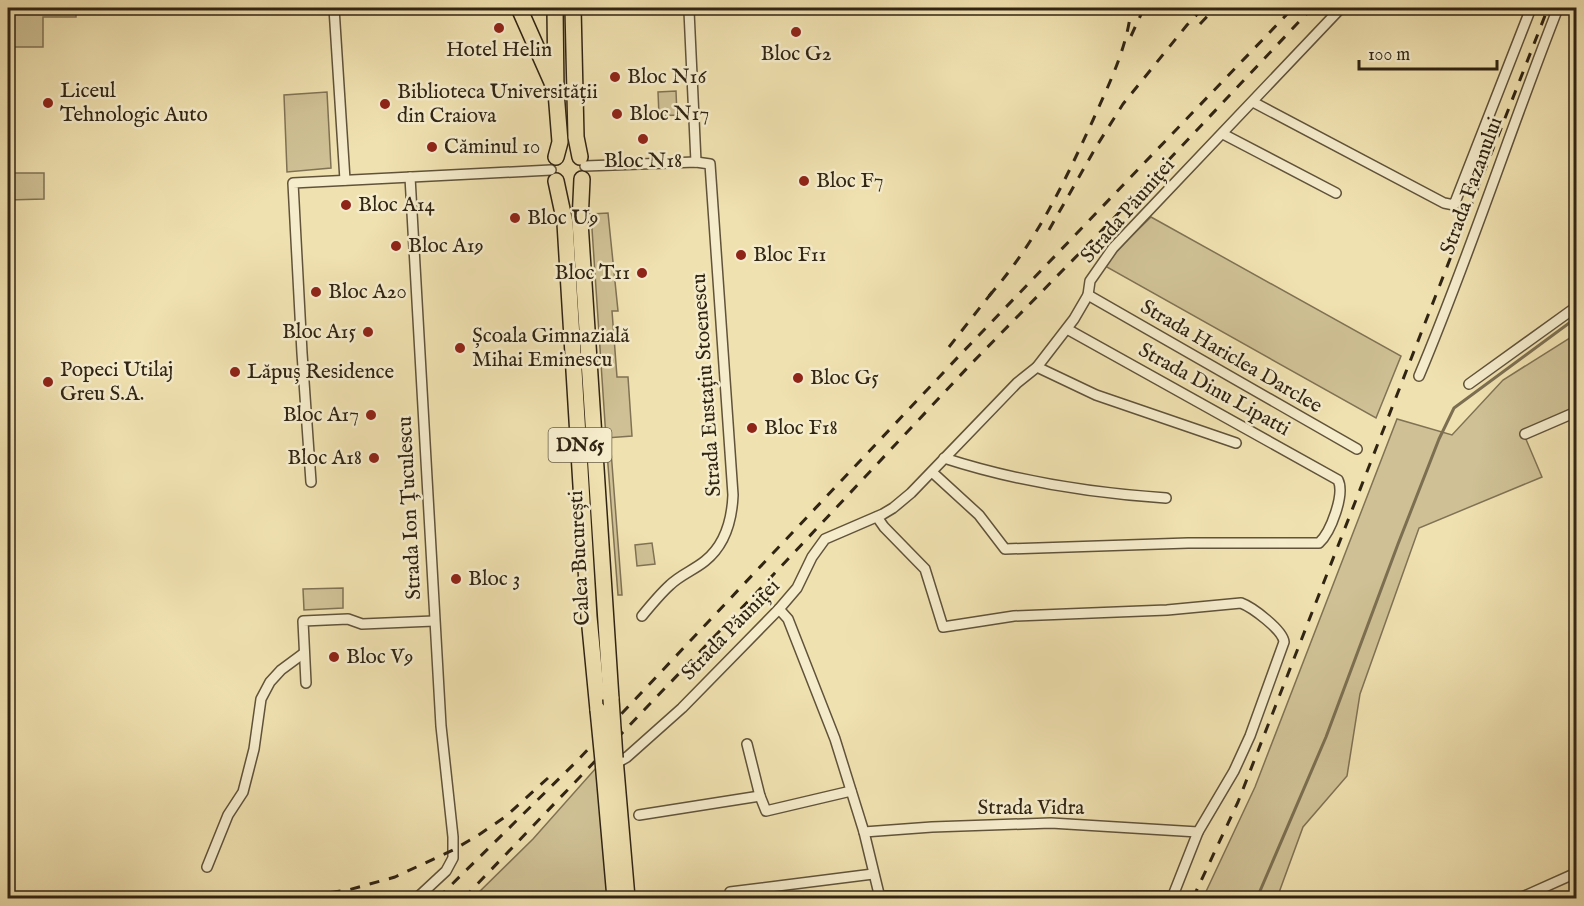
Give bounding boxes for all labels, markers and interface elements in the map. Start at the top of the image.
marker: Hotel Helin [492,21,506,35]
marker: Bloc G2 [789,25,803,39]
scale bar [1359,33,1497,71]
place label: Hotel Helin [446,37,552,64]
place label: Bloc G2 [761,41,832,68]
text: 100 m [1368,44,1410,67]
place label: Bloc N16 [627,64,707,91]
marker: Bloc N16 [608,70,622,84]
place label: Liceul Tehnologic Auto [60,78,208,129]
place label: Biblioteca Universității din Craiova [397,79,598,130]
marker: Liceul Tehnologic Auto [41,96,55,110]
marker: Biblioteca Universității din Craiova [378,97,392,111]
place label: Bloc N17 [629,101,709,128]
marker: Bloc N17 [610,107,624,121]
street label: Strada Fazanului [1435,113,1509,259]
marker: Bloc N18 [636,132,650,146]
place label: Căminul 10 [444,134,540,161]
marker: Căminul 10 [425,140,439,154]
place label: Bloc N18 [604,148,682,175]
street label: Strada Păuniței [1075,153,1181,269]
place label: Bloc F7 [816,168,884,195]
marker: Bloc F7 [797,174,811,188]
place label: Bloc A14 [358,192,435,219]
marker: Bloc A14 [339,198,353,212]
place label: Bloc U9 [527,205,598,232]
marker: Bloc U9 [508,211,522,225]
place label: Bloc A19 [408,233,484,260]
marker: Bloc A19 [389,239,403,253]
place label: Bloc F11 [753,242,826,269]
marker: Bloc F11 [734,248,748,262]
place label: Bloc T11 [555,260,630,287]
marker: Bloc T11 [635,266,649,280]
street label: Strada Eustațiu Stoenescu [686,272,728,498]
place label: Bloc A20 [328,279,407,306]
marker: Bloc A20 [309,285,323,299]
street label: Strada Hariclea Darclee [1135,294,1327,420]
place label: Bloc A15 [282,319,356,346]
place label: Școala Gimnazială Mihai Eminescu [472,323,631,374]
marker: Bloc A15 [361,325,375,339]
street label: Strada Dinu Lipatti [1133,337,1295,443]
marker: Școala Gimnazială Mihai Eminescu [453,341,467,355]
place label: Popeci Utilaj Greu S.A. [60,357,173,408]
place label: Lăpuș Residence [247,359,395,386]
marker: Lăpuș Residence [228,365,242,379]
place label: Bloc G5 [810,365,879,392]
marker: Bloc G5 [791,371,805,385]
marker: Popeci Utilaj Greu S.A. [41,375,55,389]
place label: Bloc A17 [283,402,359,429]
marker: Bloc A17 [364,408,378,422]
street label: Strada Ion Țuculescu [392,415,428,601]
place label: Bloc F18 [764,415,838,442]
marker: Bloc F18 [745,421,759,435]
road number: DN65 [548,428,612,462]
place label: Bloc A18 [287,445,362,472]
marker: Bloc A18 [367,451,381,465]
street label: Calea București [563,490,597,626]
place label: Bloc 3 [468,566,520,593]
marker: Bloc 3 [449,572,463,586]
street label: Strada Păuniței [676,574,786,686]
place label: Bloc V9 [346,644,413,671]
marker: Bloc V9 [327,650,341,664]
street label: Strada Vidra [978,795,1085,822]

